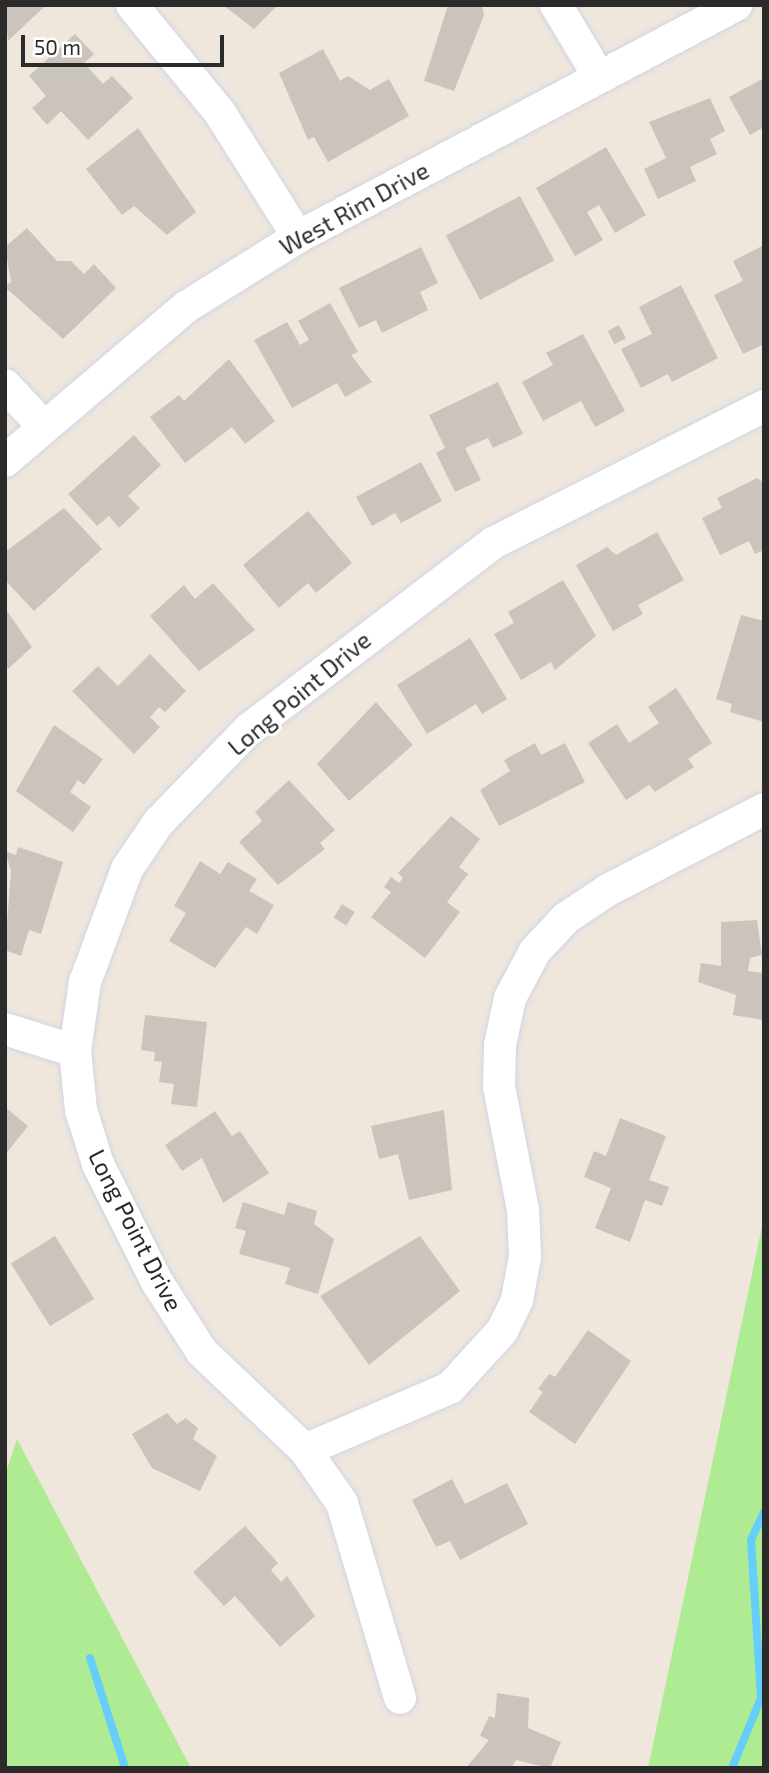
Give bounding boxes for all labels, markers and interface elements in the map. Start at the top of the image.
scale bar [24,21,228,65]
text: 50 m [34,34,81,59]
street label: West Rim Drive [274,155,434,261]
street label: Long Point Drive [222,625,376,761]
street label: Long Point Drive [83,1144,189,1316]

